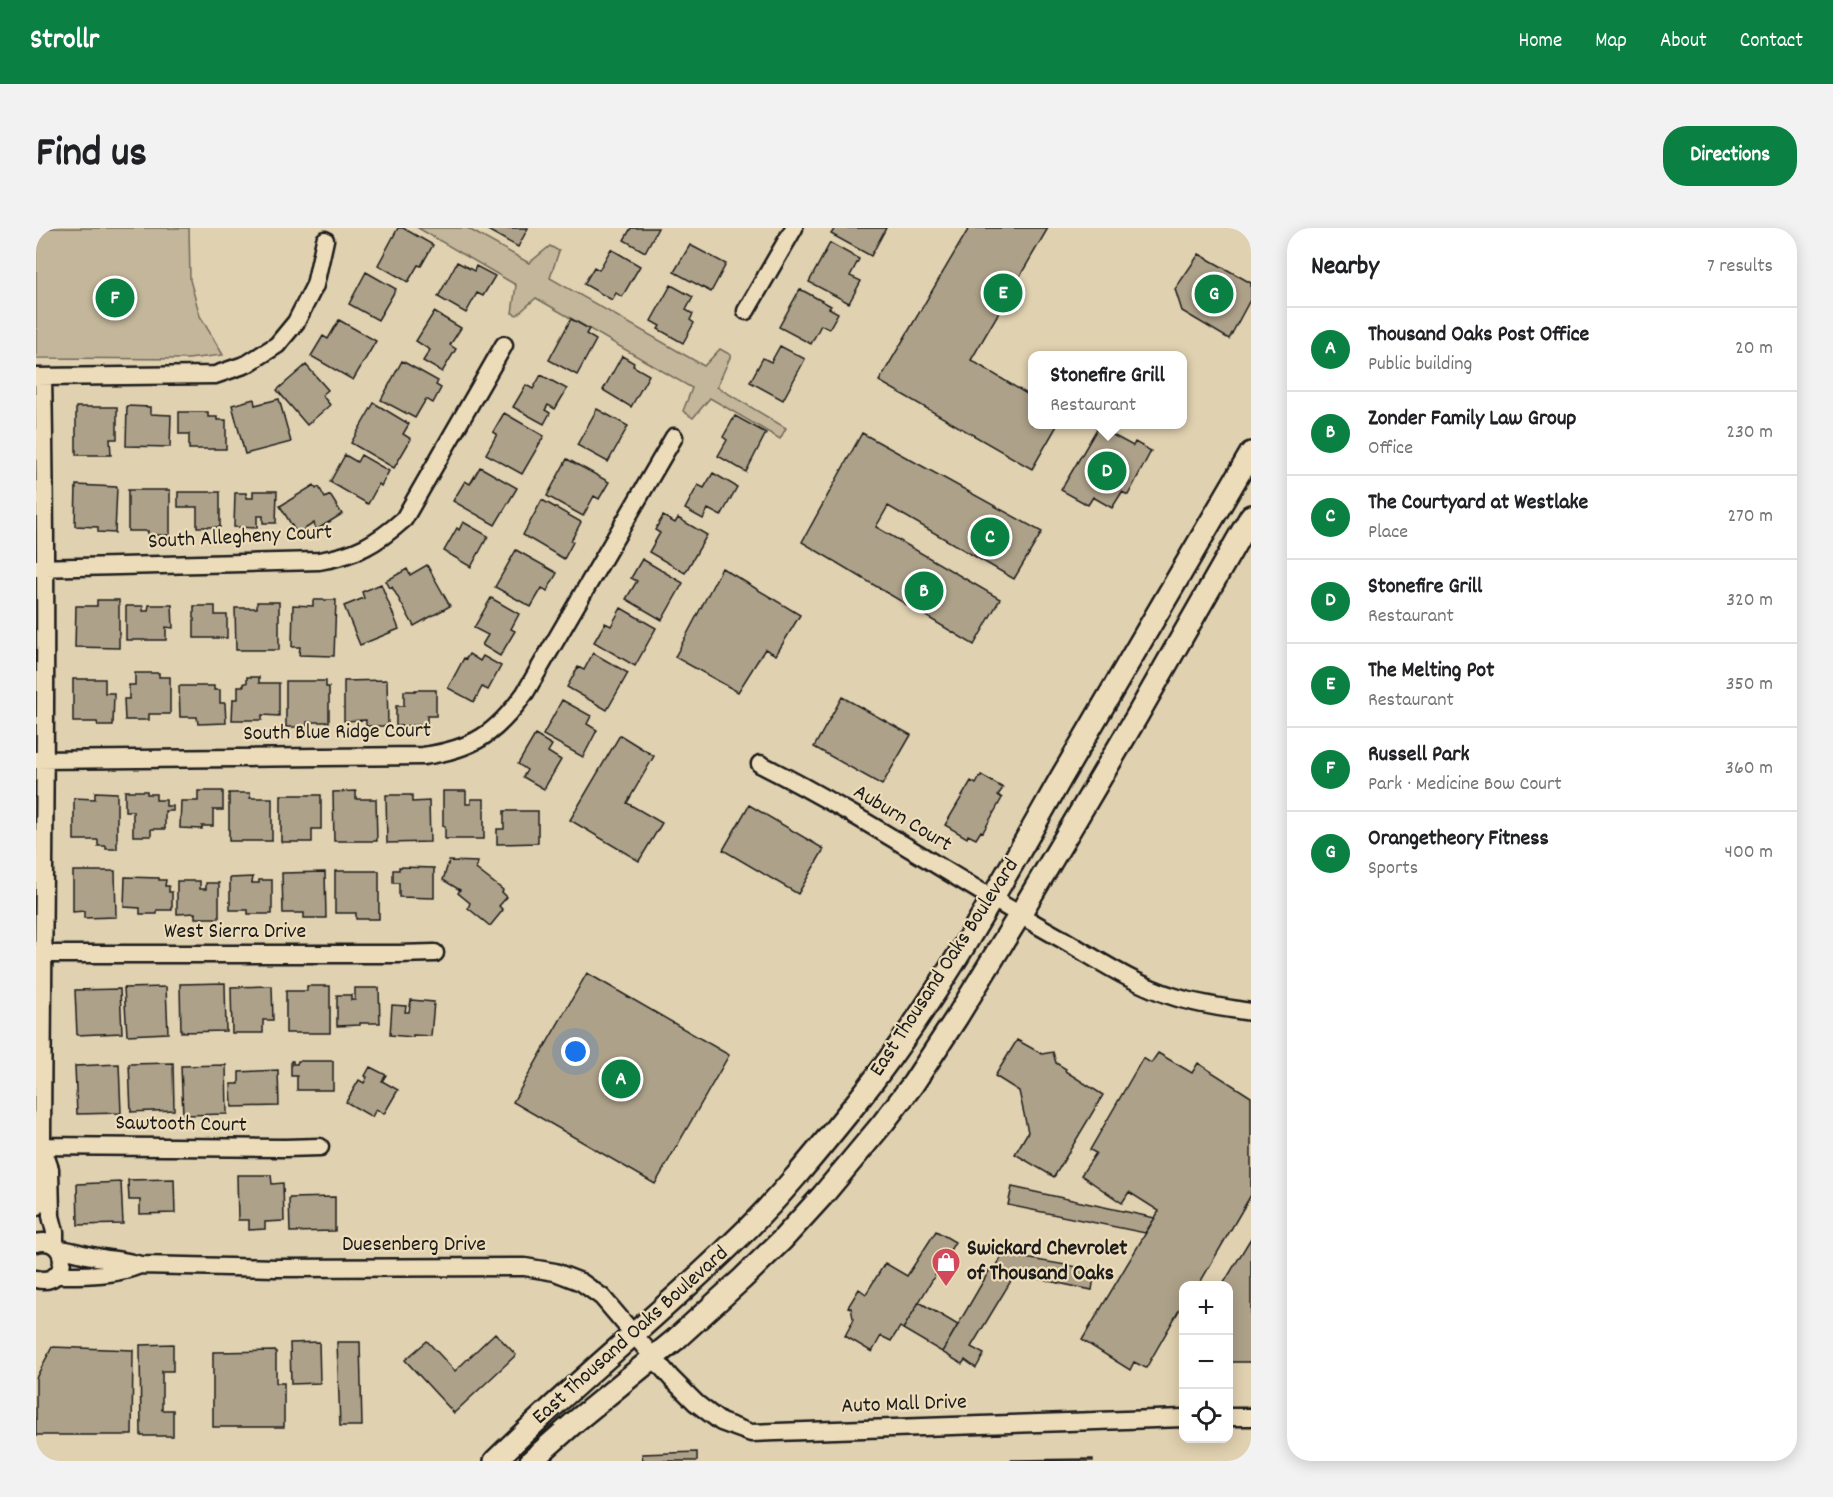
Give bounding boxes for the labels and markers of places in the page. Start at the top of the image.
pin: E [984,270,1022,316]
pin: G [1194,272,1234,316]
pin: F [96,276,134,320]
pin: D [1088,448,1126,494]
pin: C [970,514,1010,560]
pin: B [904,568,944,614]
pin: A [602,1056,640,1102]
place label: Swickard Chevrolet of Thousand Oaks [967,1234,1128,1290]
shop icon: Swickard Chevrolet of Thousand Oaks [930,1246,962,1288]

